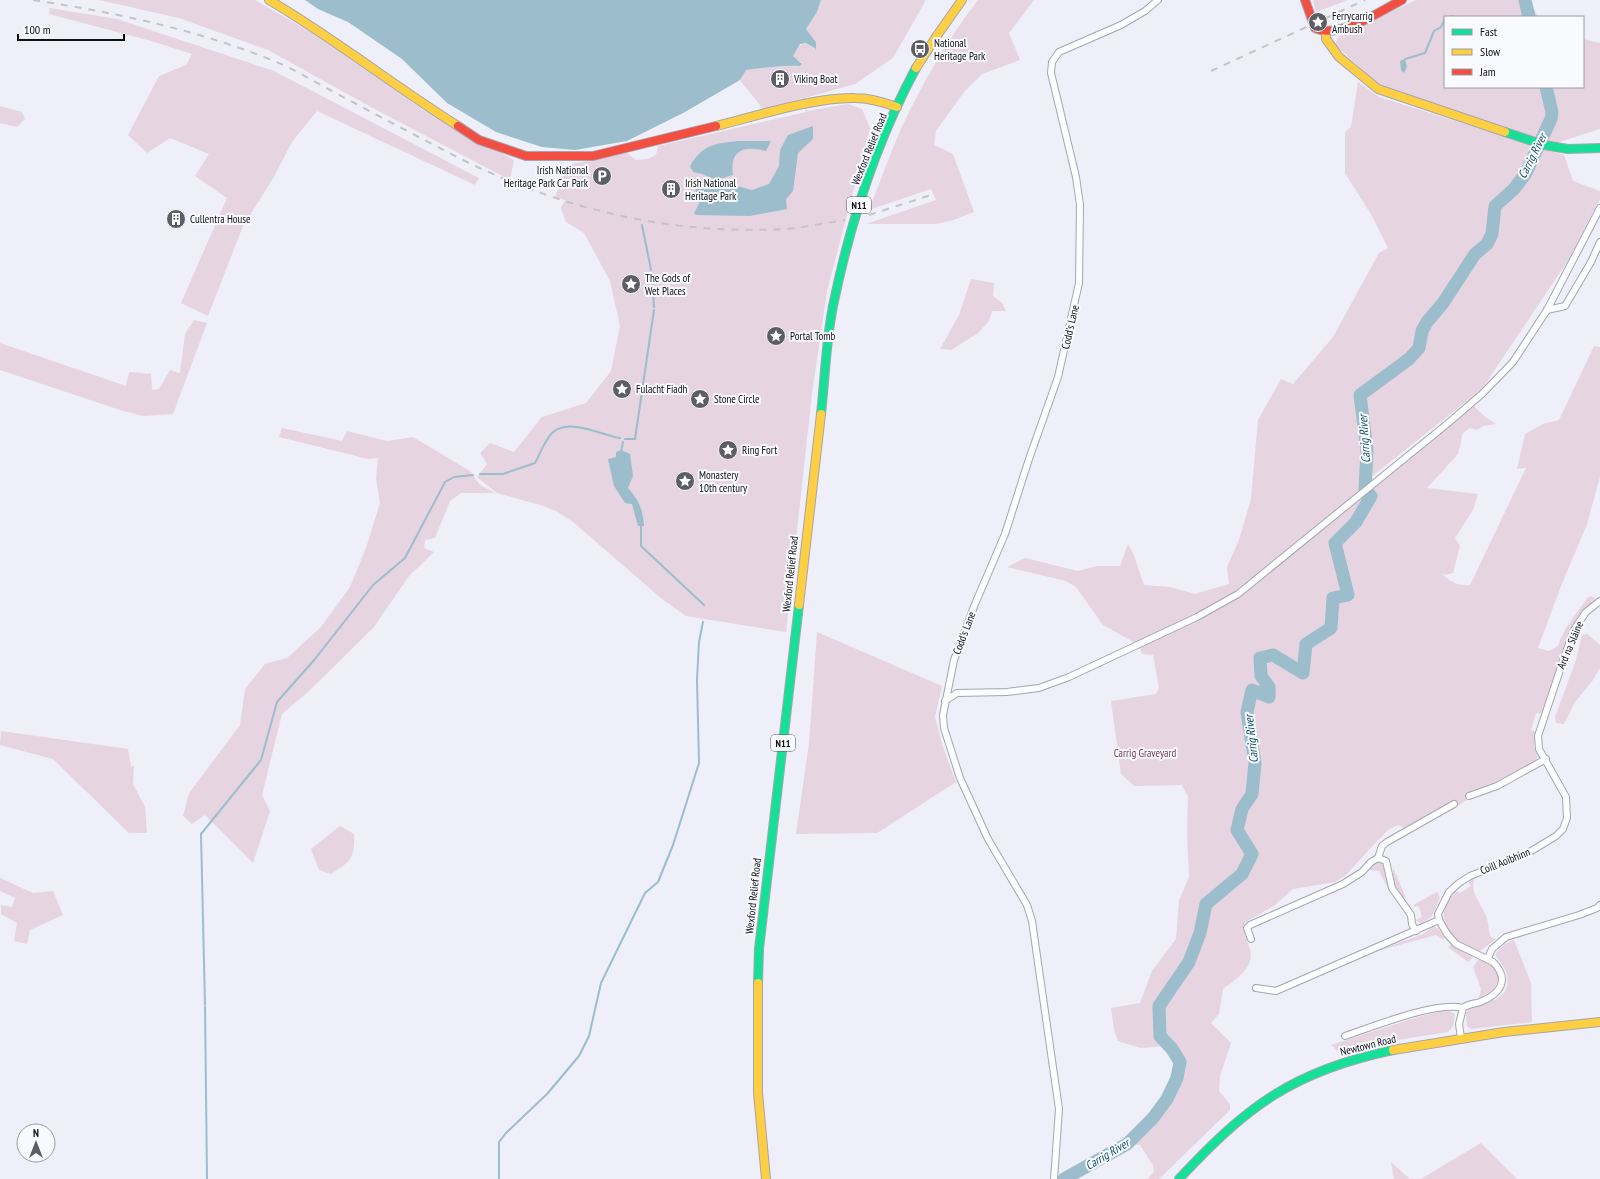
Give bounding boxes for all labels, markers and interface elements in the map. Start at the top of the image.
place label: Ferrycarrig Ambush [1332,9,1373,36]
place icon: Ferrycarrig Ambush [1307,11,1329,33]
scale bar [18,16,124,42]
legend [1444,16,1584,88]
text: 100 m [24,22,51,37]
text: Fast [1480,24,1498,39]
place label: National Heritage Park [934,36,986,63]
bus stop icon: National Heritage Park [909,38,931,60]
text: Slow [1480,44,1501,59]
text: Jam [1479,64,1496,79]
building icon: Viking Boat [769,68,791,90]
place label: Viking Boat [793,72,837,86]
street label: Wexford Relief Road [848,111,890,187]
water label: Carrig River [1514,130,1550,181]
place label: Irish National Heritage Park Car Park [504,163,589,190]
parking icon: Irish National Heritage Park Car Park [591,165,613,187]
place label: Irish National Heritage Park [685,176,737,203]
building icon: Irish National Heritage Park [660,178,682,200]
road number: N11 [847,197,871,213]
building icon: Cullentra House [165,208,187,230]
place label: Cullentra House [190,212,251,226]
place label: The Gods of Wet Places [645,271,691,298]
place icon: The Gods of Wet Places [620,273,642,295]
street label: Codd's Lane [1058,303,1082,350]
place icon: Portal Tomb [765,325,787,347]
place label: Portal Tomb [790,329,835,343]
place icon: Fulacht Fiadh [611,378,633,400]
place label: Fulacht Fiadh [636,382,687,396]
place icon: Stone Circle [689,388,711,410]
place label: Stone Circle [714,392,760,406]
water label: Carrig River [1355,413,1373,464]
place icon: Ring Fort [717,439,739,461]
place label: Ring Fort [742,443,777,457]
place label: Monastery 10th century [699,468,748,495]
place icon: Monastery 10th century [674,470,696,492]
street label: Wexford Relief Road [779,535,801,613]
street label: Codd's Lane [949,609,979,656]
street label: Ard na Sláine [1554,619,1586,671]
water label: Carrig River [1241,712,1261,764]
road number: N11 [771,735,795,751]
park label: Carrig Graveyard [1114,746,1177,760]
street label: Coill Aoibhinn [1478,845,1532,877]
street label: Wexford Relief Road [742,857,764,935]
street label: Newtown Road [1339,1031,1398,1059]
north arrow [16,1123,56,1163]
text: N [33,1126,39,1140]
water label: Carrig River [1082,1134,1133,1173]

